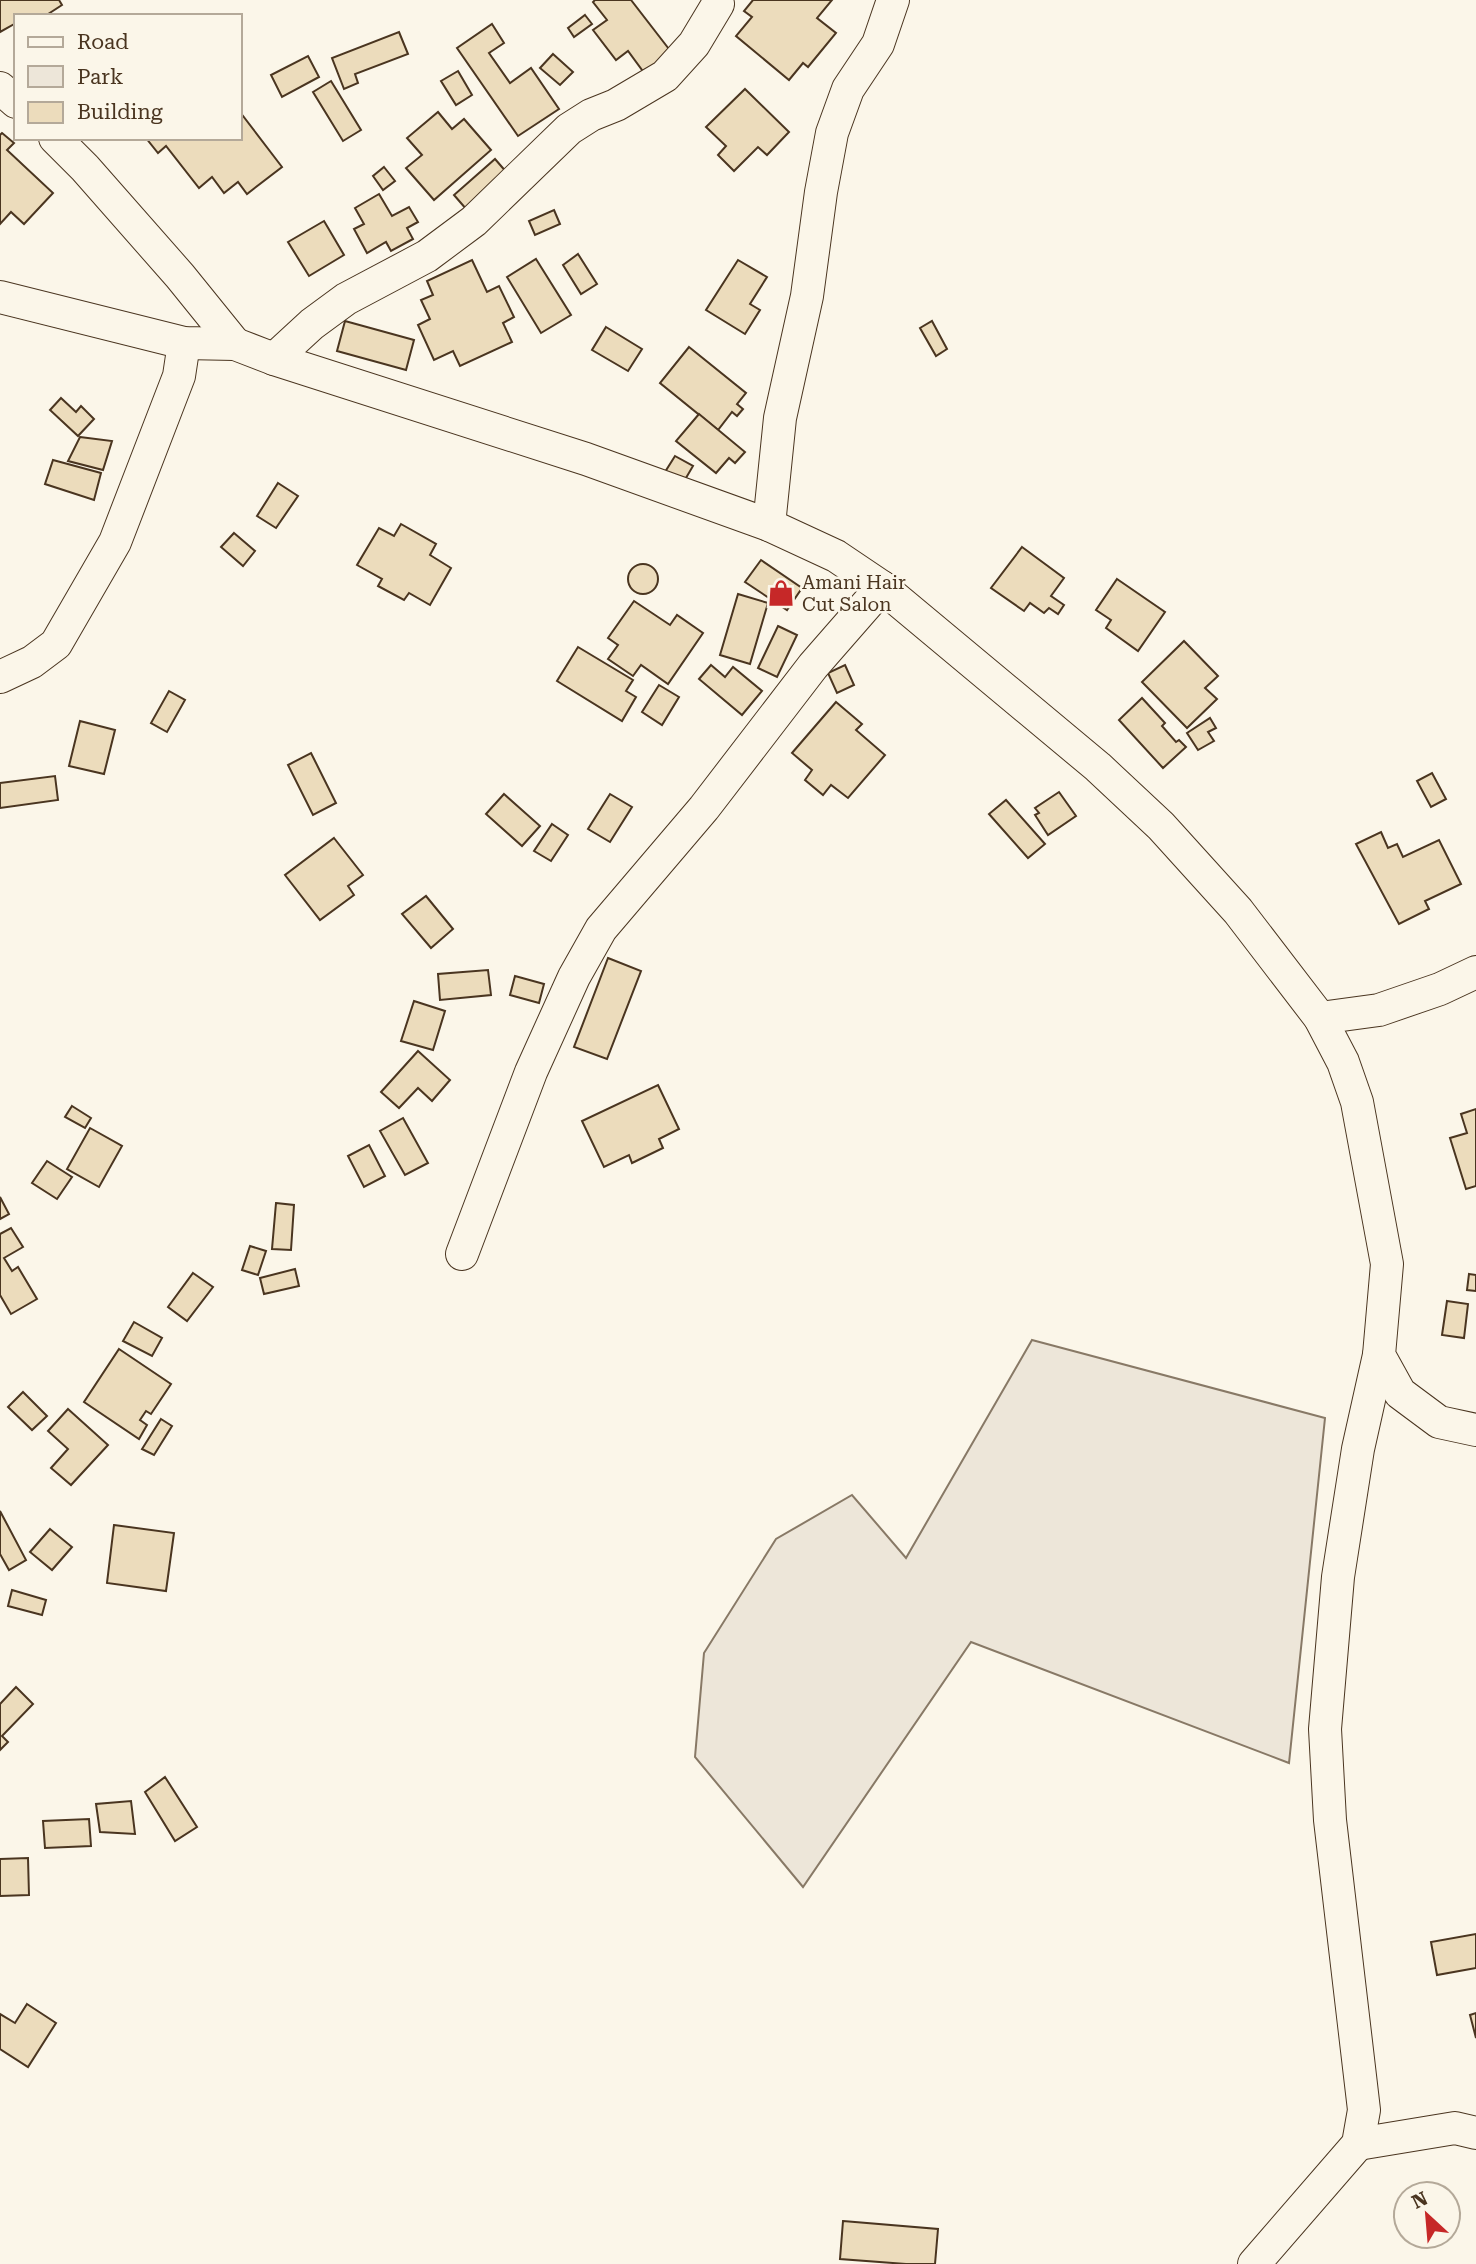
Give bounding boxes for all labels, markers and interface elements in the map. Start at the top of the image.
legend [14,14,242,140]
text: Road [77,30,129,54]
text: Park [77,65,123,89]
text: Building [77,100,163,124]
place label: Amani Hair Cut Salon [802,571,906,616]
shop icon: Amani Hair Cut Salon [766,578,796,608]
north arrow [1392,2180,1462,2250]
text: N [1408,2186,1432,2214]

